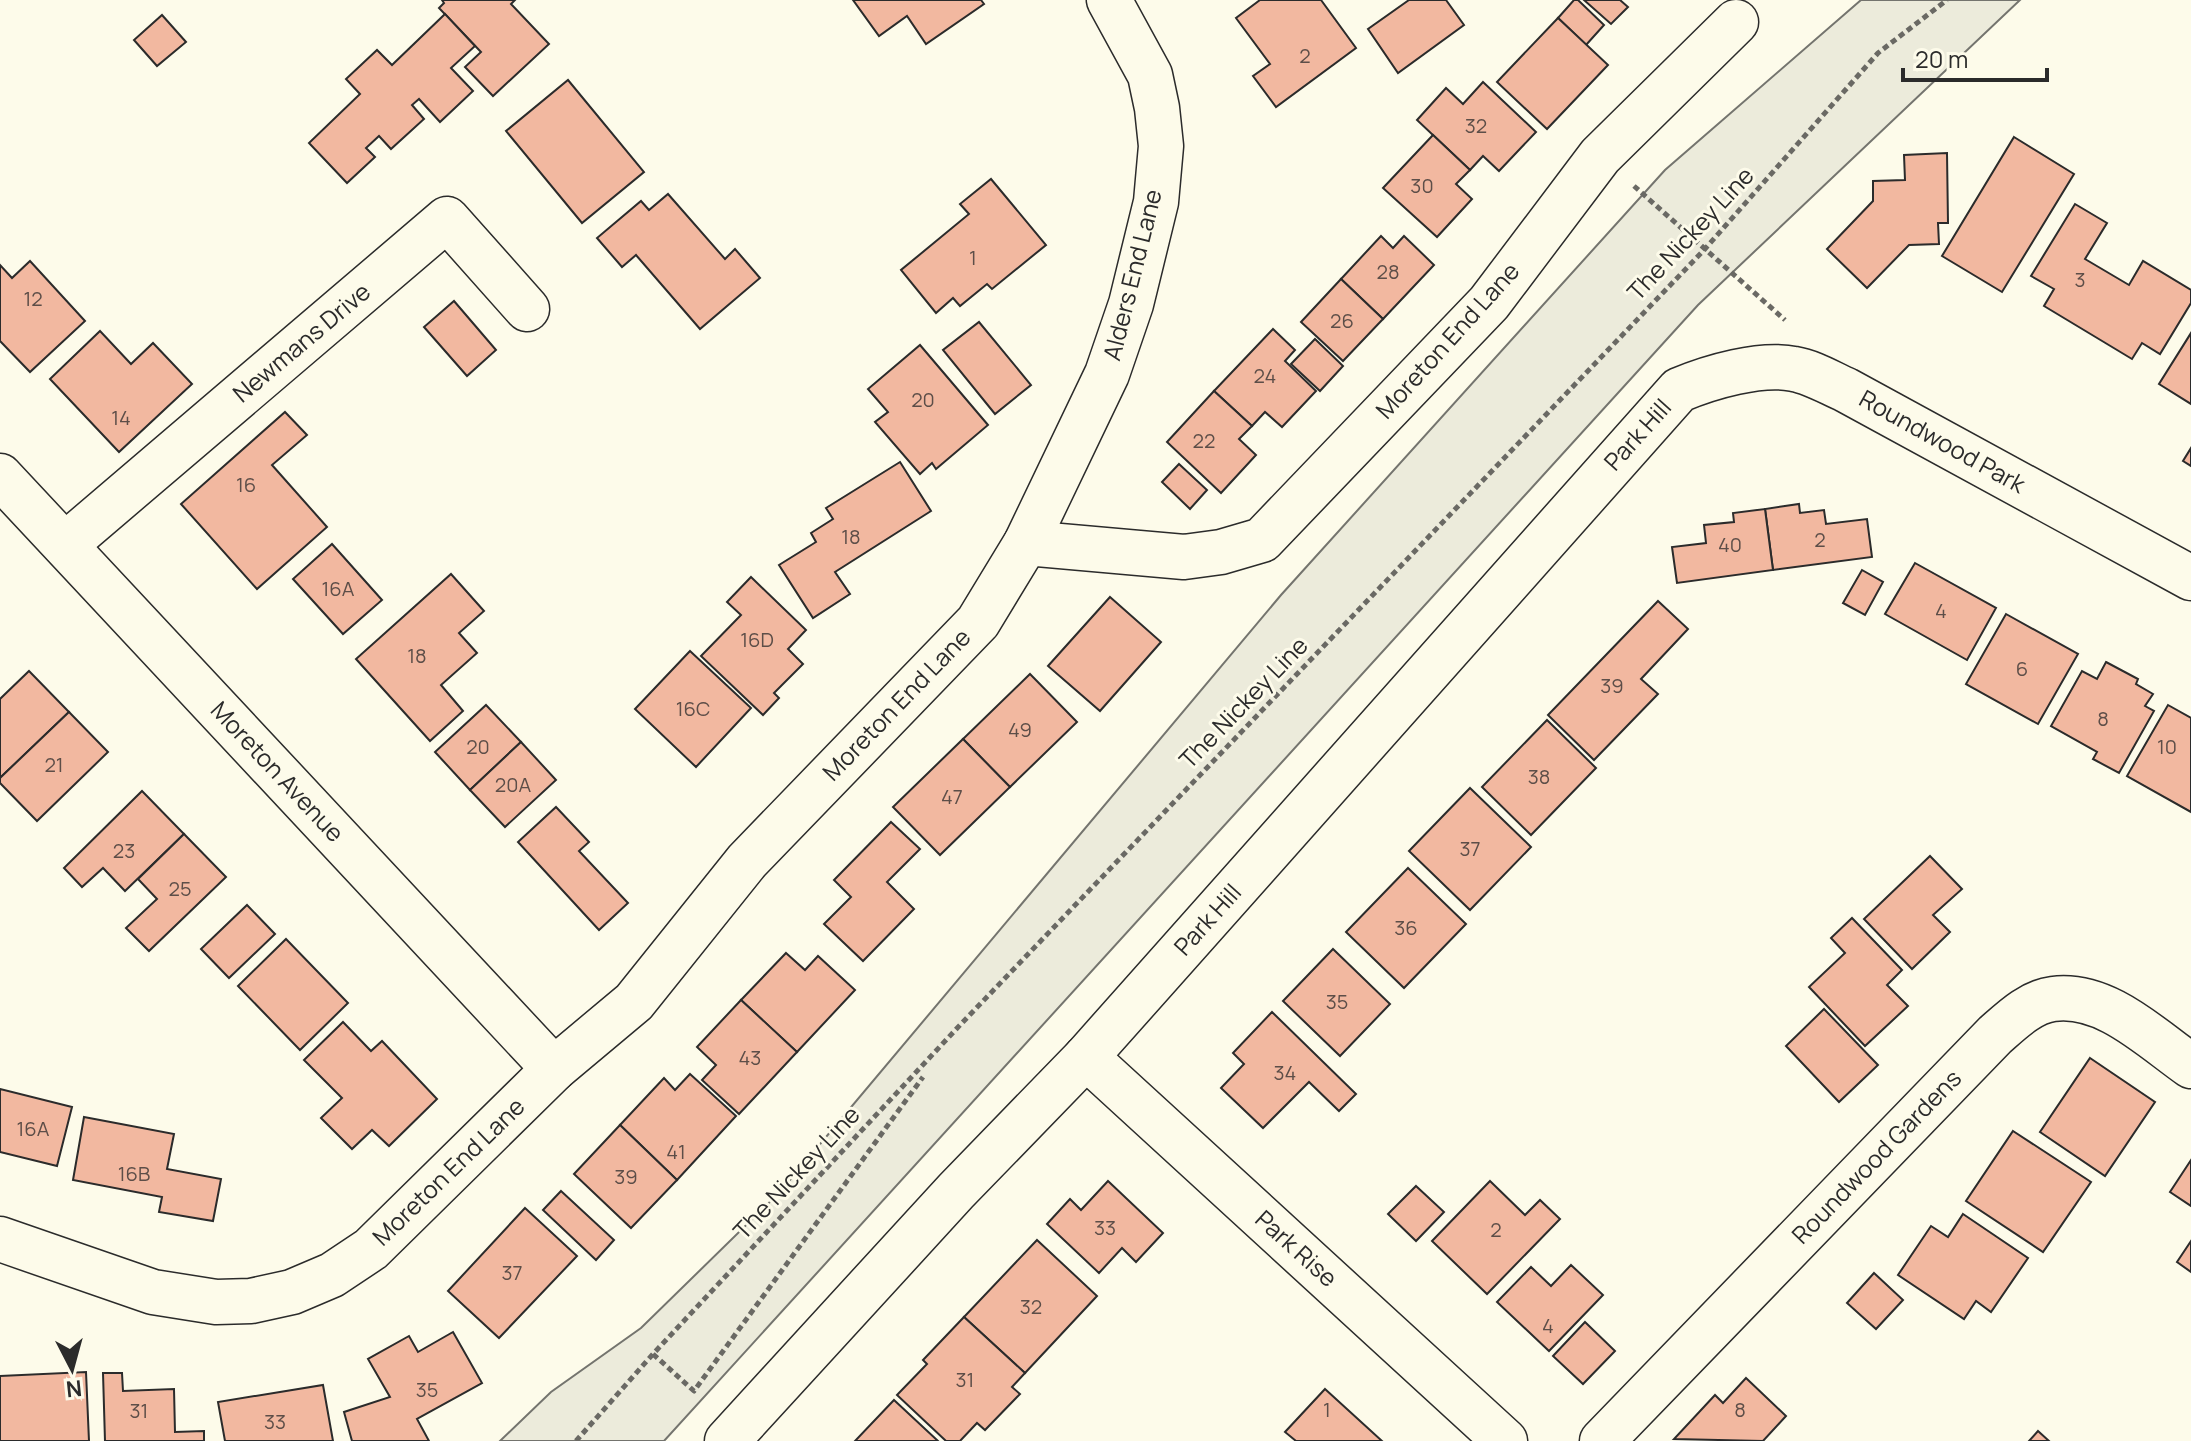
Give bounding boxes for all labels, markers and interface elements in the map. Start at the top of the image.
scale bar [1903,32,2047,82]
house number: 2 [1299,42,1311,69]
text: 20 m [1915,42,1968,75]
house number: 32 [1465,112,1487,139]
street label: The Nickey Line [1619,159,1761,307]
house number: 30 [1410,172,1434,199]
street label: Alders End Lane [1094,186,1169,364]
house number: 1 [969,244,977,271]
street label: Moreton End Lane [1368,255,1526,425]
house number: 28 [1376,258,1400,285]
house number: 3 [2074,266,2086,293]
street label: Newmans Drive [225,275,377,409]
house number: 12 [23,285,43,312]
house number: 26 [1330,307,1354,334]
house number: 24 [1254,362,1276,389]
street label: Roundwood Park [1854,381,2033,501]
house number: 20 [911,386,935,413]
street label: Park Hill [1596,391,1678,477]
house number: 14 [111,404,131,431]
house number: 22 [1193,427,1215,454]
house number: 16 [236,471,256,498]
house number: 18 [841,523,861,550]
house number: 2 [1814,526,1826,553]
house number: 40 [1718,531,1742,558]
house number: 16A [322,575,355,602]
house number: 4 [1935,597,1947,624]
street label: Moreton End Lane [815,621,977,787]
house number: 16D [740,626,774,653]
street label: The Nickey Line [1171,629,1314,775]
house number: 18 [407,642,427,669]
house number: 6 [2016,655,2028,682]
house number: 39 [1600,672,1624,699]
street label: Moreton Avenue [204,693,352,849]
house number: 16C [676,695,710,722]
house number: 8 [2097,705,2109,732]
house number: 49 [1008,716,1032,743]
house number: 20 [466,733,490,760]
house number: 10 [2157,733,2177,760]
house number: 21 [44,751,64,778]
house number: 38 [1528,763,1550,790]
house number: 20A [495,771,531,798]
house number: 47 [941,783,963,810]
house number: 37 [1459,835,1481,862]
house number: 23 [113,837,135,864]
house number: 25 [169,875,191,902]
street label: Park Hill [1166,876,1248,962]
house number: 36 [1394,914,1418,941]
house number: 35 [1326,988,1348,1015]
house number: 43 [739,1044,761,1071]
house number: 34 [1274,1059,1296,1086]
street label: Roundwood Gardens [1784,1062,1968,1250]
street label: Moreton End Lane [365,1090,531,1252]
street label: The Nickey Line [725,1098,867,1246]
house number: 16A [17,1115,50,1142]
house number: 41 [666,1138,686,1165]
house number: 16B [118,1160,150,1187]
house number: 39 [614,1163,638,1190]
street label: Park Rise [1249,1202,1345,1294]
house number: 33 [1094,1214,1116,1241]
house number: 2 [1490,1216,1502,1243]
house number: 37 [501,1259,523,1286]
house number: 32 [1020,1293,1042,1320]
house number: 4 [1542,1312,1554,1339]
north arrow [32,1329,112,1409]
house number: 31 [956,1366,974,1393]
text: N [65,1373,84,1405]
house number: 35 [416,1376,438,1403]
house number: 1 [1323,1396,1331,1423]
house number: 8 [1734,1396,1746,1423]
house number: 31 [130,1397,148,1424]
house number: 33 [264,1408,286,1435]

